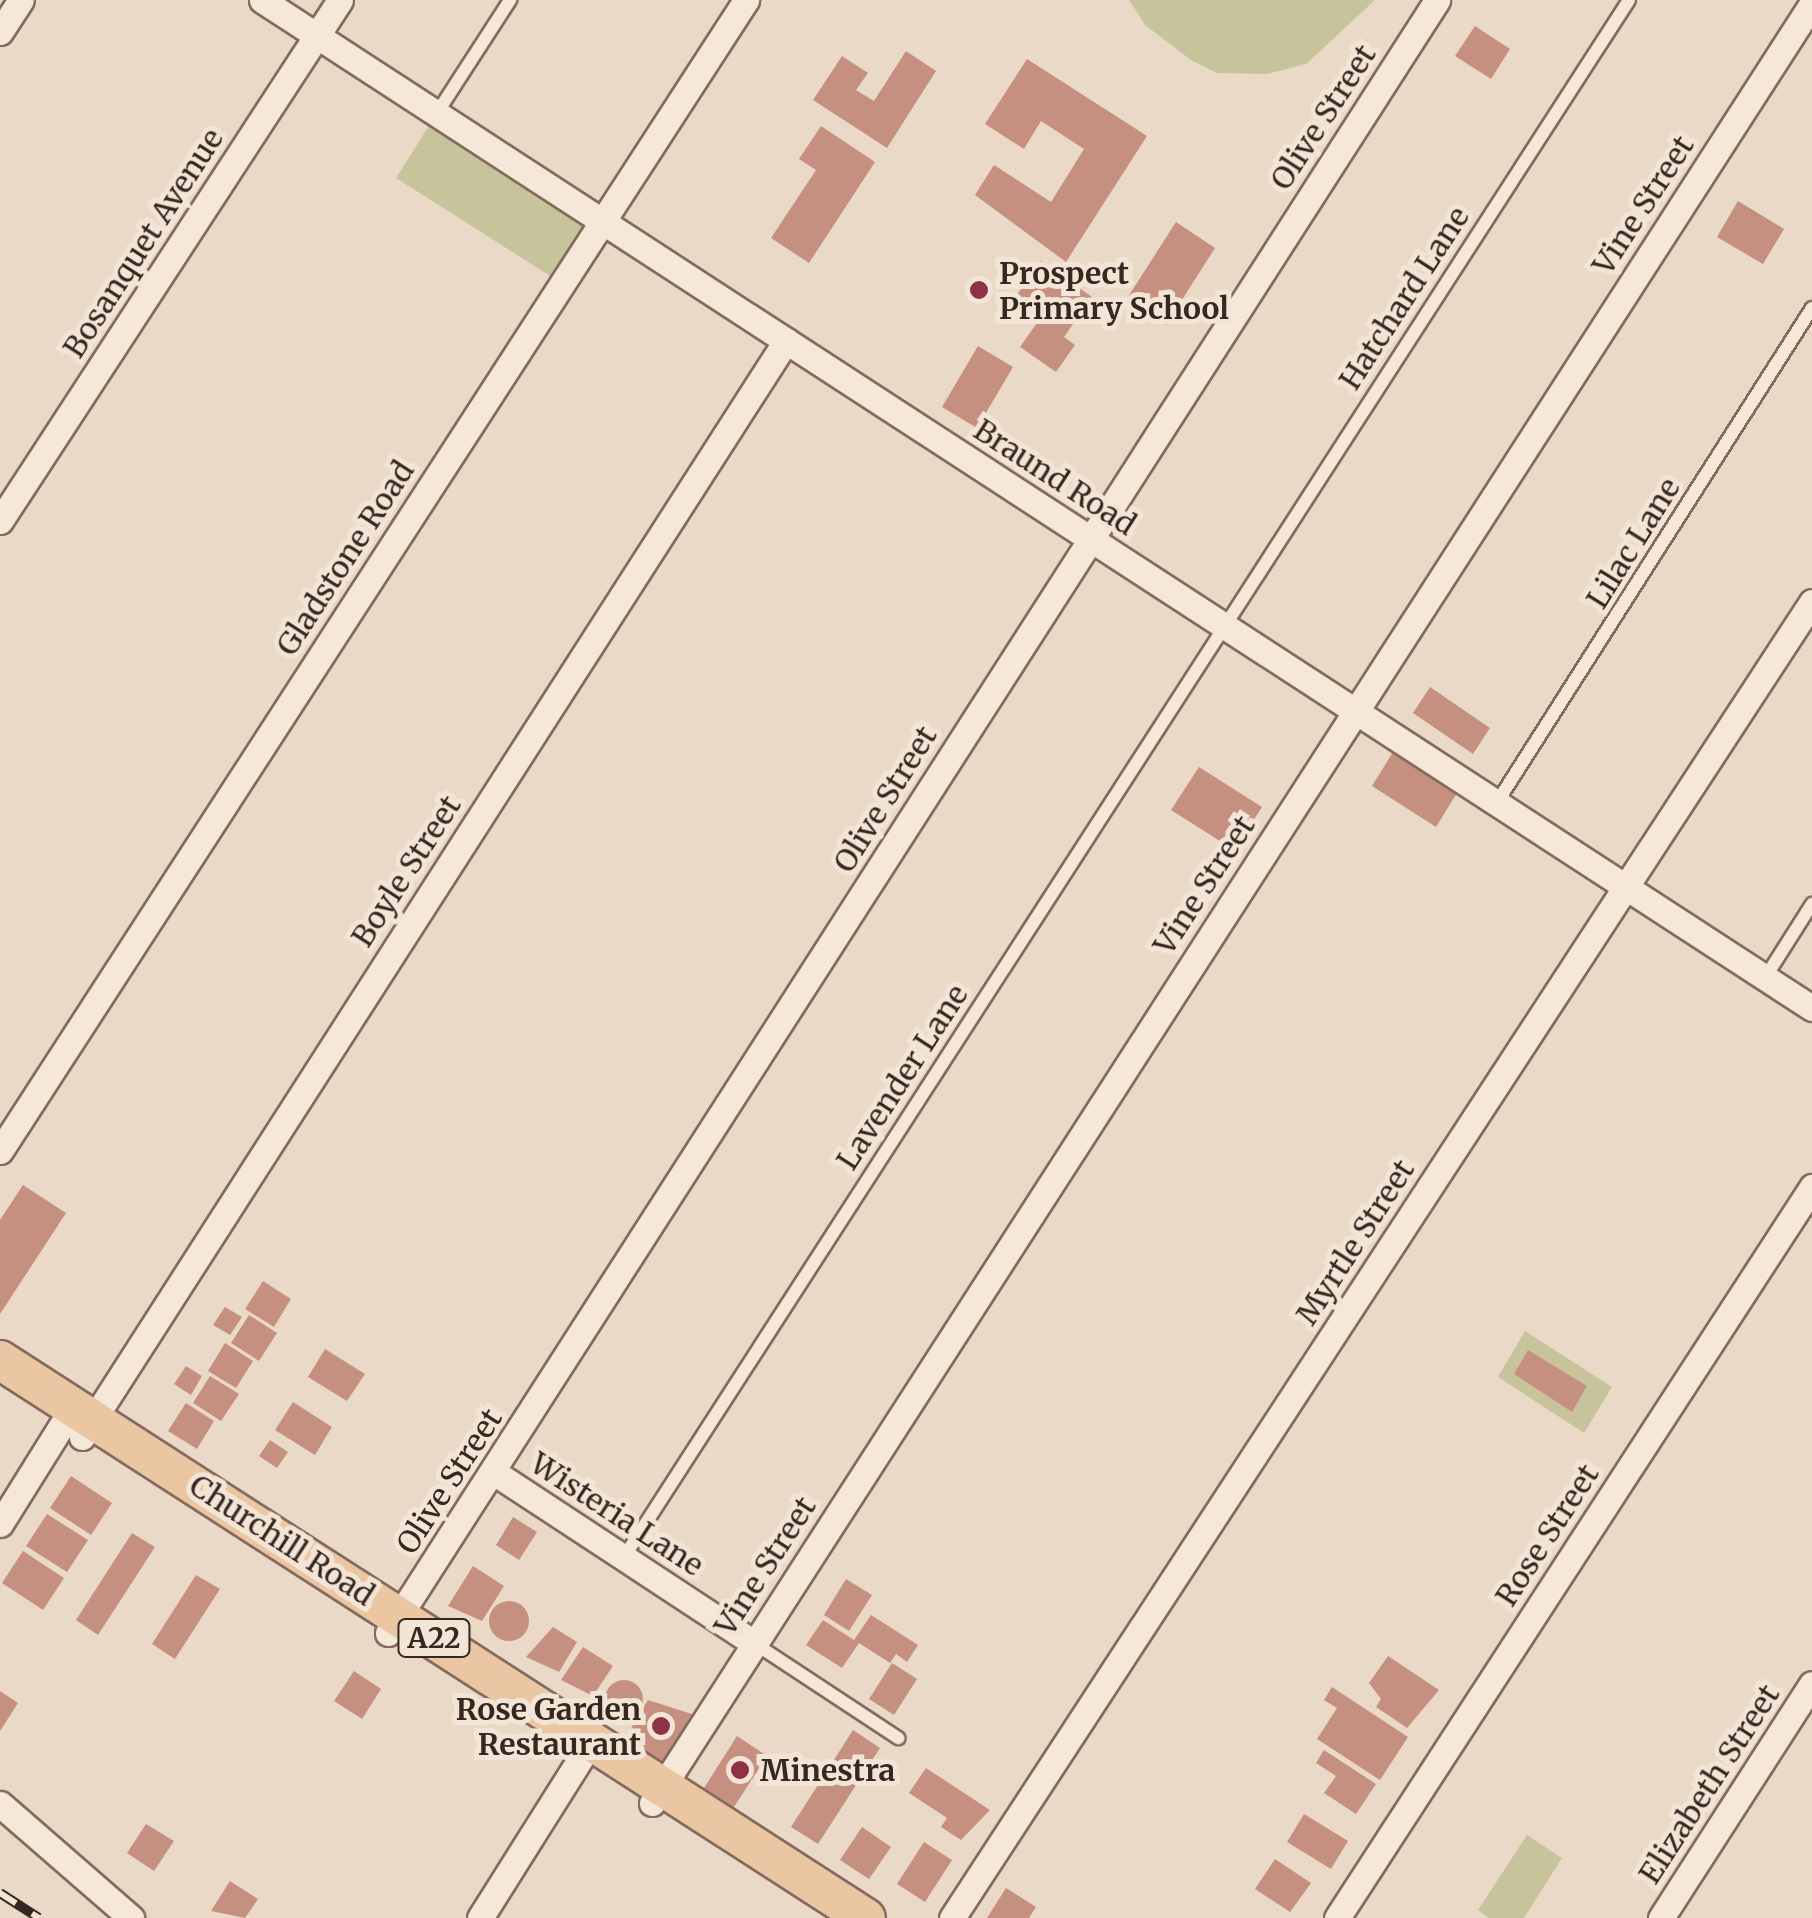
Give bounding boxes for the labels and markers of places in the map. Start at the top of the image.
place label: Prospect Primary School [999,255,1229,326]
marker: Prospect Primary School [968,279,990,301]
place label: Rose Garden Restaurant [456,1691,641,1762]
marker: Rose Garden Restaurant [650,1715,672,1737]
place label: Minestra [760,1752,895,1788]
marker: Minestra [729,1759,751,1781]

